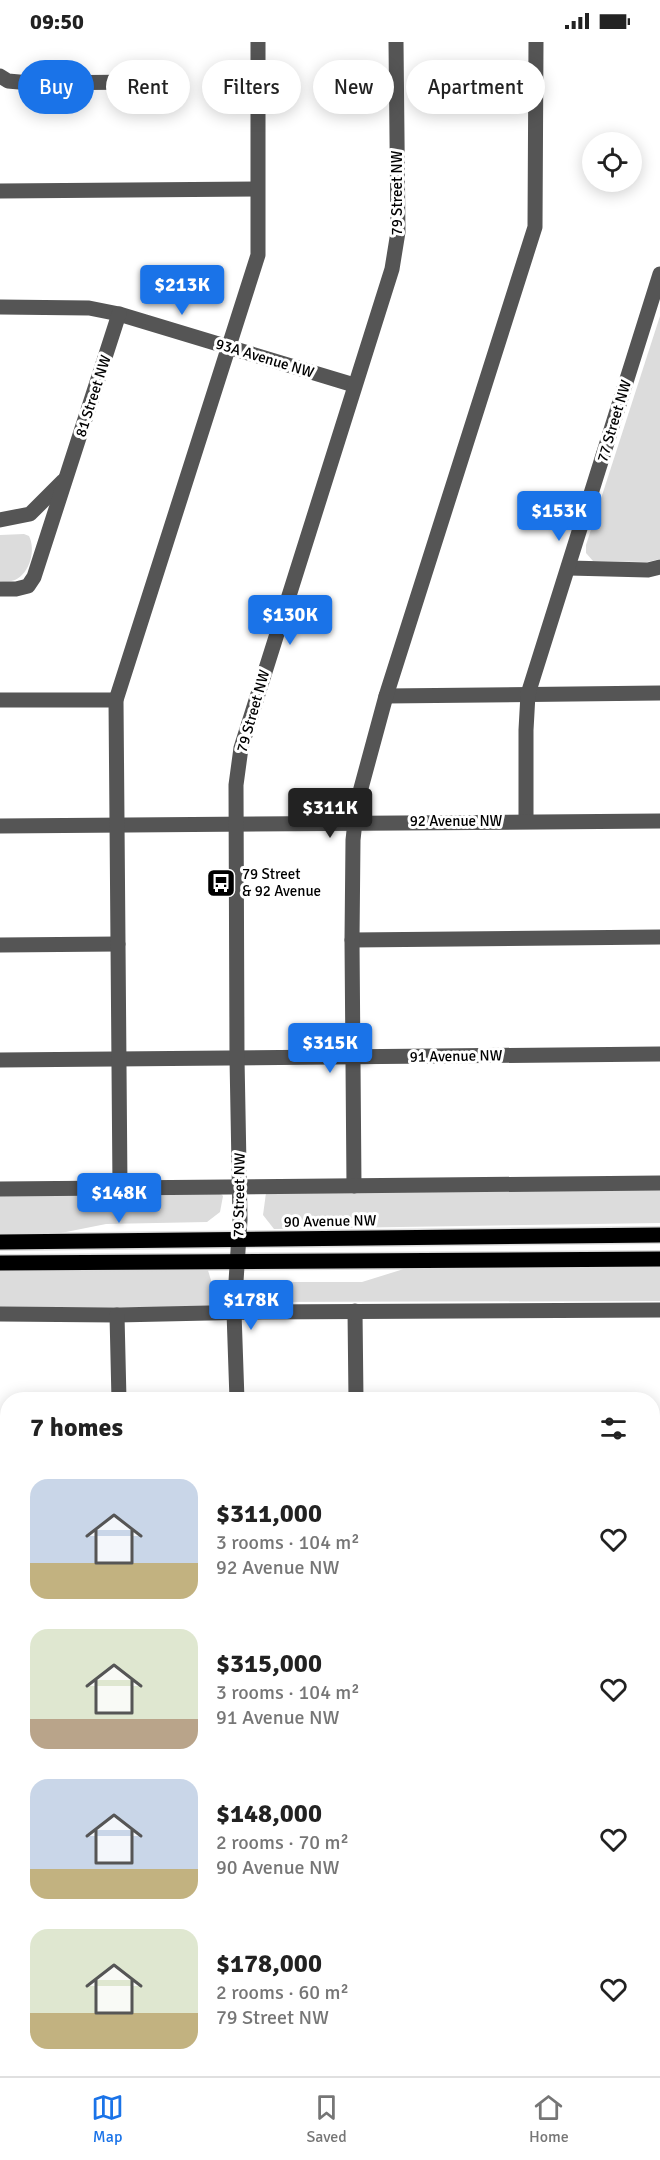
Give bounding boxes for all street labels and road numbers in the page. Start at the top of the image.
street label: 79 Street NW [388,150,406,235]
street label: 93A Avenue NW [214,335,317,382]
street label: 81 Street NW [71,353,115,439]
street label: 77 Street NW [593,378,635,464]
street label: 79 Street NW [233,668,273,754]
street label: 92 Avenue NW [410,812,503,830]
street label: 91 Avenue NW [410,1046,503,1066]
street label: 79 Street NW [229,1152,249,1238]
street label: 90 Avenue NW [284,1211,377,1231]

